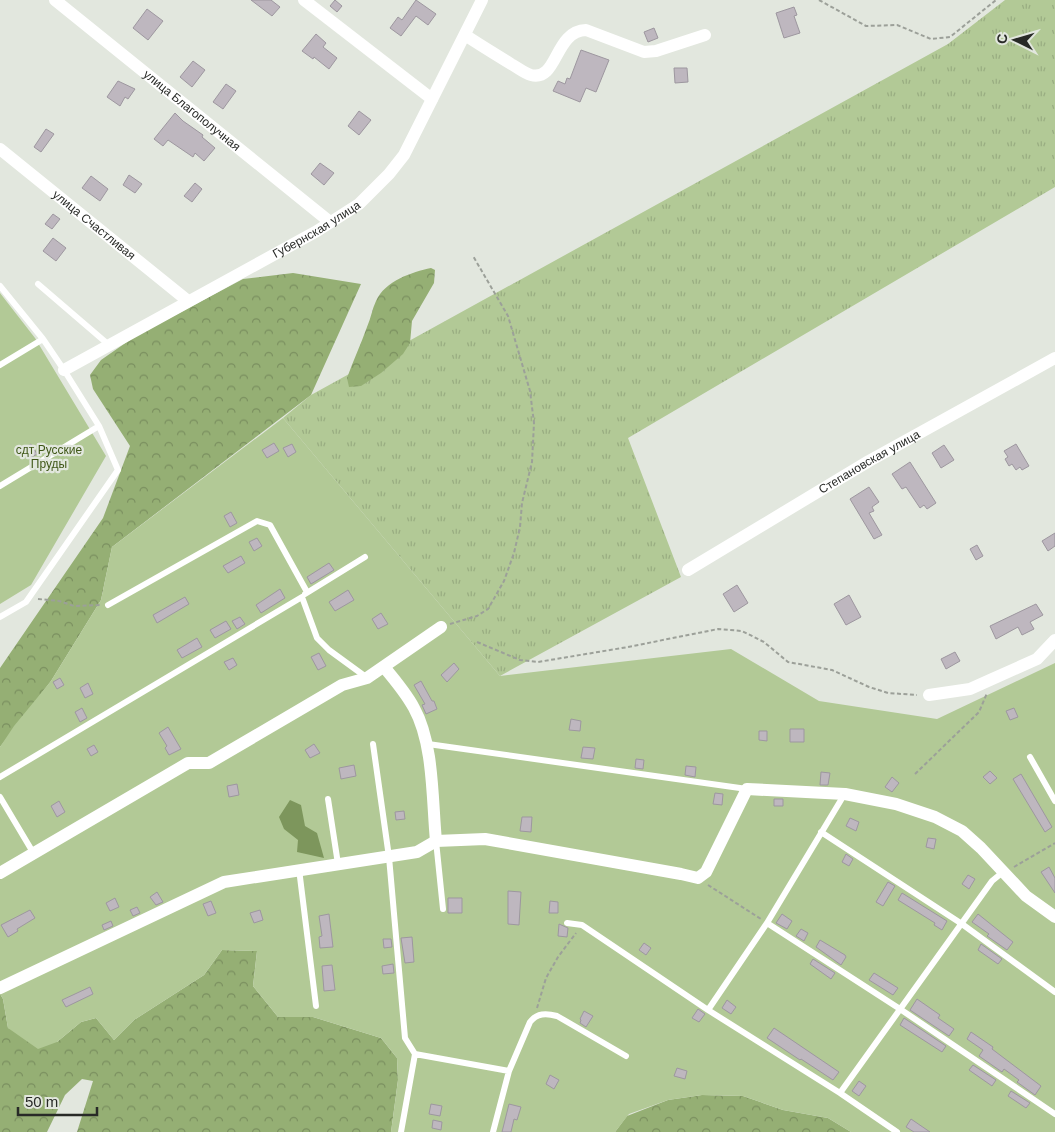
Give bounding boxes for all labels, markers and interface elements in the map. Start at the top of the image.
north arrow [990,15,1040,65]
text: С [994,33,1010,45]
street label: улица Благополучная [141,67,243,154]
street label: улица Счастливая [50,187,138,263]
street label: Губернская улица [270,198,363,261]
street label: Степановская улица [816,427,923,497]
park label: сдт Русские Пруды [16,443,82,471]
scale bar [18,1084,96,1116]
text: 50 m [25,1093,58,1110]

